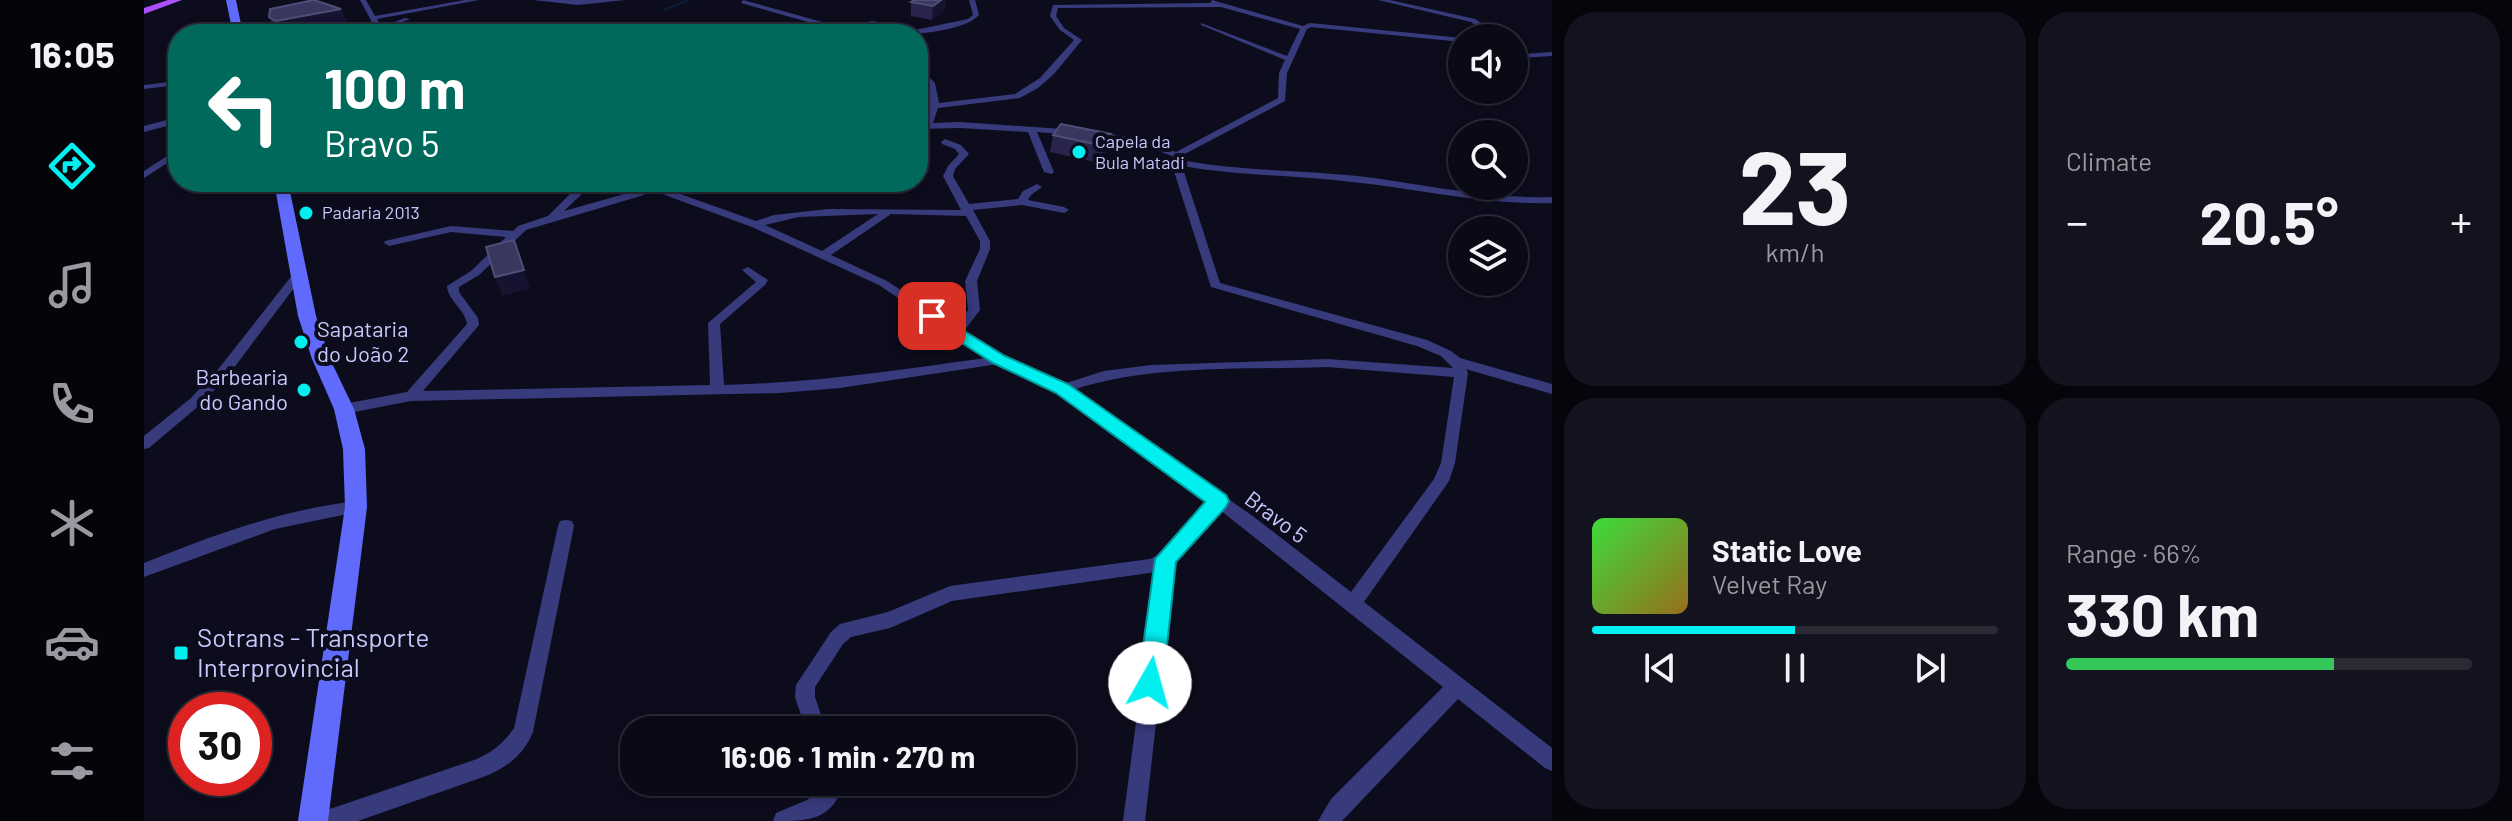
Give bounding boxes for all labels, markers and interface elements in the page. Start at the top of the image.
map controls [1448,24,1528,296]
button: sound [1448,24,1528,104]
text: 16:05 [29,32,115,75]
text: 100 m [324,53,466,120]
icon: left [192,56,296,160]
button: search [1448,120,1528,200]
text: Bravo 5 [324,121,440,164]
text: 23 [1739,121,1851,246]
place label: Capela da Bula Matadi [1095,130,1185,173]
icon: directions [44,138,100,194]
marker: Capela da Bula Matadi [1070,143,1088,161]
text: Climate [2066,145,2152,176]
text: 20.5° [2200,185,2338,257]
text: − [2066,194,2088,247]
text: + [2450,194,2472,247]
place label: Padaria 2013 [322,201,420,223]
marker: Padaria 2013 [297,204,315,222]
button: layers [1448,216,1528,296]
text: km/h [1766,236,1824,267]
icon: music [44,257,100,313]
pin [898,282,966,350]
icon: arrive [910,294,954,338]
place label: Sapataria do João 2 [317,315,409,366]
marker: Sapataria do João 2 [292,333,310,351]
place label: Barbearia do Gando [196,363,288,414]
icon: phone [44,376,100,432]
marker: Barbearia do Gando [295,381,313,399]
street label: Bravo 5 [1241,485,1313,548]
icon: climate [44,495,100,551]
text: Static Love [1712,532,1862,568]
text: Range · 66% [2066,537,2202,568]
text: Velvet Ray [1712,568,1827,599]
text: 330 km [2066,577,2259,649]
icon: car [44,614,100,670]
place label: Sotrans - Transporte Interprovincial [197,621,429,682]
position arrow [1108,641,1192,725]
marker: Sotrans - Transporte Interprovincial [172,644,190,662]
icon: previous [1638,646,1682,690]
icon: pause [1773,646,1817,690]
icon: next [1908,646,1952,690]
speed limit sign: 30 [168,692,272,796]
icon: filters [44,733,100,789]
text: 16:06 · 1 min · 270 m [721,738,975,774]

